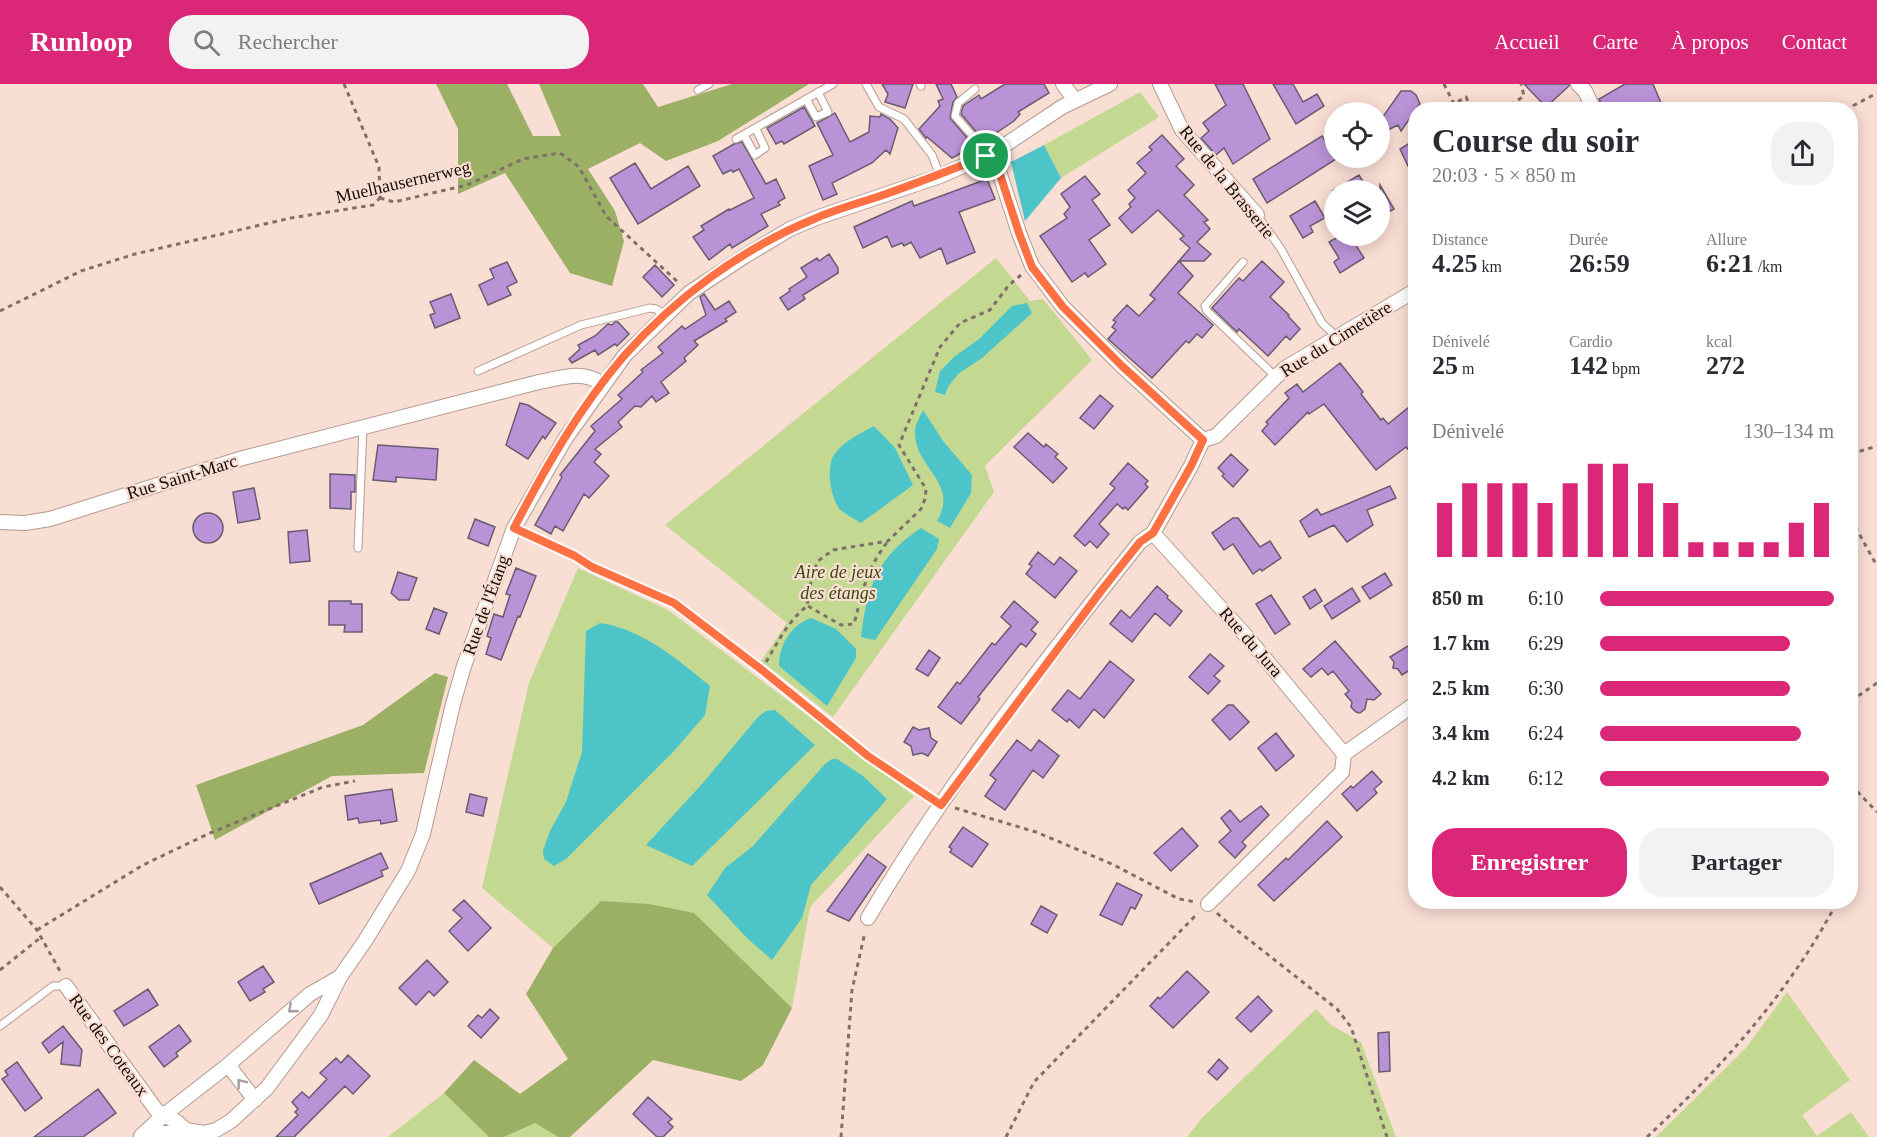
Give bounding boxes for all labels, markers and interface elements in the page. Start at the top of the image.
search box [169,15,589,69]
text: Runloop [30,26,133,57]
icon: search [190,26,223,59]
text: Rechercher [238,29,338,54]
text: Accueil [1494,30,1560,54]
text: Carte [1593,30,1638,54]
text: À propos [1671,30,1749,54]
text: Contact [1782,30,1847,54]
map controls [1324,102,1390,246]
button: locate [1324,102,1390,168]
street label: Rue de la Brasserie [1175,122,1279,242]
button: share [1771,122,1834,185]
text: Course du soir [1432,123,1639,159]
pin [960,130,1011,181]
icon: arrive [969,139,1002,172]
street label: Muelhausernerweg [334,157,472,207]
text: 20:03 · 5 × 850 m [1432,164,1576,186]
button: layers [1324,180,1390,246]
text: Distance [1432,231,1488,248]
text: Durée [1569,231,1608,248]
text: Allure [1706,231,1747,248]
text: 4.25 [1432,249,1478,278]
text: 26:59 [1569,249,1630,278]
text: 6:21 [1706,249,1754,278]
text: km [1478,258,1502,275]
text: /km [1754,258,1783,275]
street label: Rue du Cimetière [1277,297,1395,381]
text: Dénivelé [1432,333,1490,350]
text: Cardio [1569,333,1613,350]
text: kcal [1706,333,1733,350]
text: 25 [1432,351,1458,380]
text: 142 [1569,351,1608,380]
text: 272 [1706,351,1745,380]
text: m [1458,360,1474,377]
text: bpm [1608,360,1640,377]
text: Dénivelé [1432,420,1504,442]
text: 130–134 m [1743,420,1834,442]
street label: Rue Saint-Marc [124,451,240,503]
street label: Rue de l'Étang [458,552,513,658]
park label: Aire de jeux des étangs [794,562,881,603]
text: 850 m [1432,587,1484,609]
text: 6:10 [1528,587,1564,609]
street label: Rue du Jura [1215,603,1287,681]
text: 1.7 km [1432,632,1490,654]
text: 6:29 [1528,632,1564,654]
text: 2.5 km [1432,677,1490,699]
text: 6:30 [1528,677,1564,699]
text: 3.4 km [1432,722,1490,744]
text: 6:24 [1528,722,1564,744]
text: 4.2 km [1432,767,1490,789]
text: 6:12 [1528,767,1564,789]
button: Enregistrer [1432,828,1627,897]
button: Partager [1639,828,1834,897]
street label: Rue des Coteaux [65,990,153,1100]
one-way arrow [288,1002,299,1013]
one-way arrow [238,1078,249,1089]

